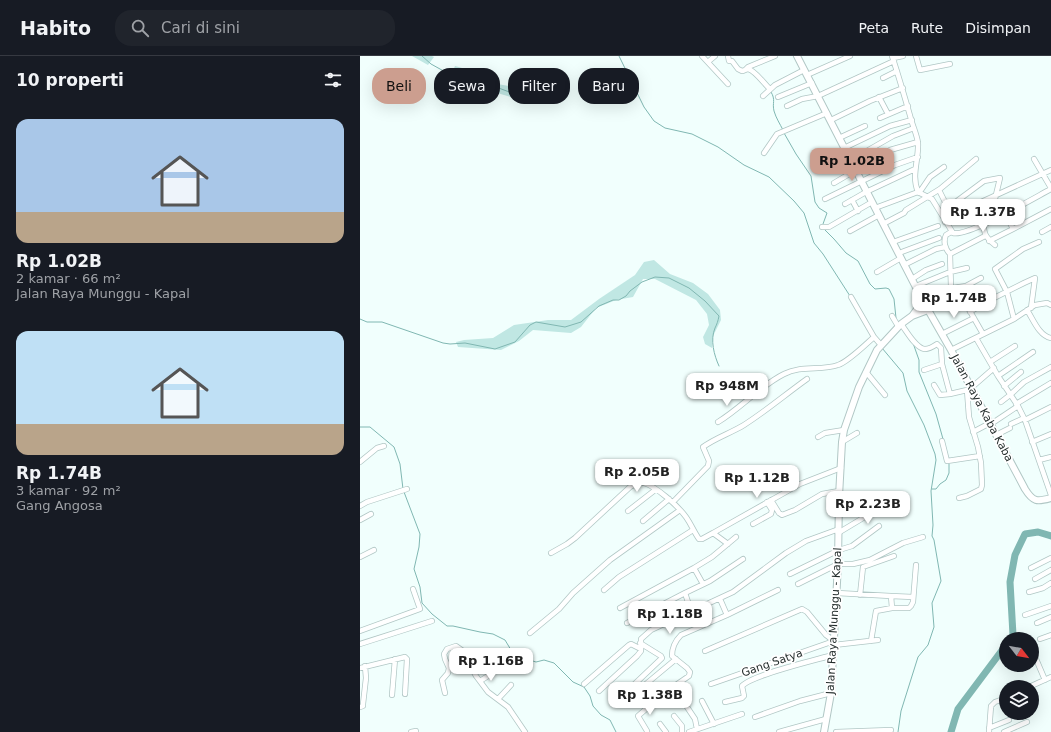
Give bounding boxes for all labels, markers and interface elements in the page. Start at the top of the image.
search box [115,10,395,46]
text: Habito [20,17,91,39]
icon: search [129,17,151,39]
text: Cari di sini [161,19,240,37]
text: Peta [858,20,889,36]
text: Rute [911,20,943,36]
text: Disimpan [965,20,1031,36]
chip: Beli [372,68,426,104]
chip: Sewa [434,68,500,104]
chip: Filter [508,68,570,104]
chip: Baru [578,68,639,104]
icon: filters [322,69,344,91]
text: 10 properti [16,70,124,90]
icon: home [144,145,216,217]
pin: Rp 1.02B [811,148,893,182]
text: Rp 1.02B [819,153,885,168]
pin: Rp 1.37B [942,199,1024,233]
text: Rp 1.37B [950,204,1016,219]
text: Rp 1.02B [16,251,102,271]
text: 2 kamar · 66 m² [16,271,121,286]
pin: Rp 1.74B [913,285,995,319]
text: Jalan Raya Munggu - Kapal [16,286,190,301]
text: Rp 1.74B [921,290,987,305]
street label: Jalan Raya Kaba Kaba [948,351,1016,464]
icon: home [144,357,216,429]
pin: Rp 948M [690,373,764,407]
text: Rp 948M [695,378,759,393]
pin: Rp 2.05B [596,459,678,493]
text: Rp 1.74B [16,463,102,483]
text: Rp 2.05B [604,464,670,479]
pin: Rp 1.12B [716,465,798,499]
text: Rp 1.12B [724,470,790,485]
text: 3 kamar · 92 m² [16,483,121,498]
pin: Rp 2.23B [827,491,909,525]
text: Rp 2.23B [835,496,901,511]
text: Gang Angosa [16,498,103,513]
street label: Jalan Raya Munggu - Kapal [824,547,844,696]
pin: Rp 1.18B [629,601,711,635]
text: Rp 1.18B [637,606,703,621]
north arrow [999,632,1039,672]
map controls [999,632,1039,720]
street label: Gang Satya [740,646,804,680]
pin: Rp 1.16B [450,648,532,682]
text: Rp 1.16B [458,653,524,668]
button: layers [999,680,1039,720]
pin: Rp 1.38B [609,682,691,716]
text: Rp 1.38B [617,687,683,702]

